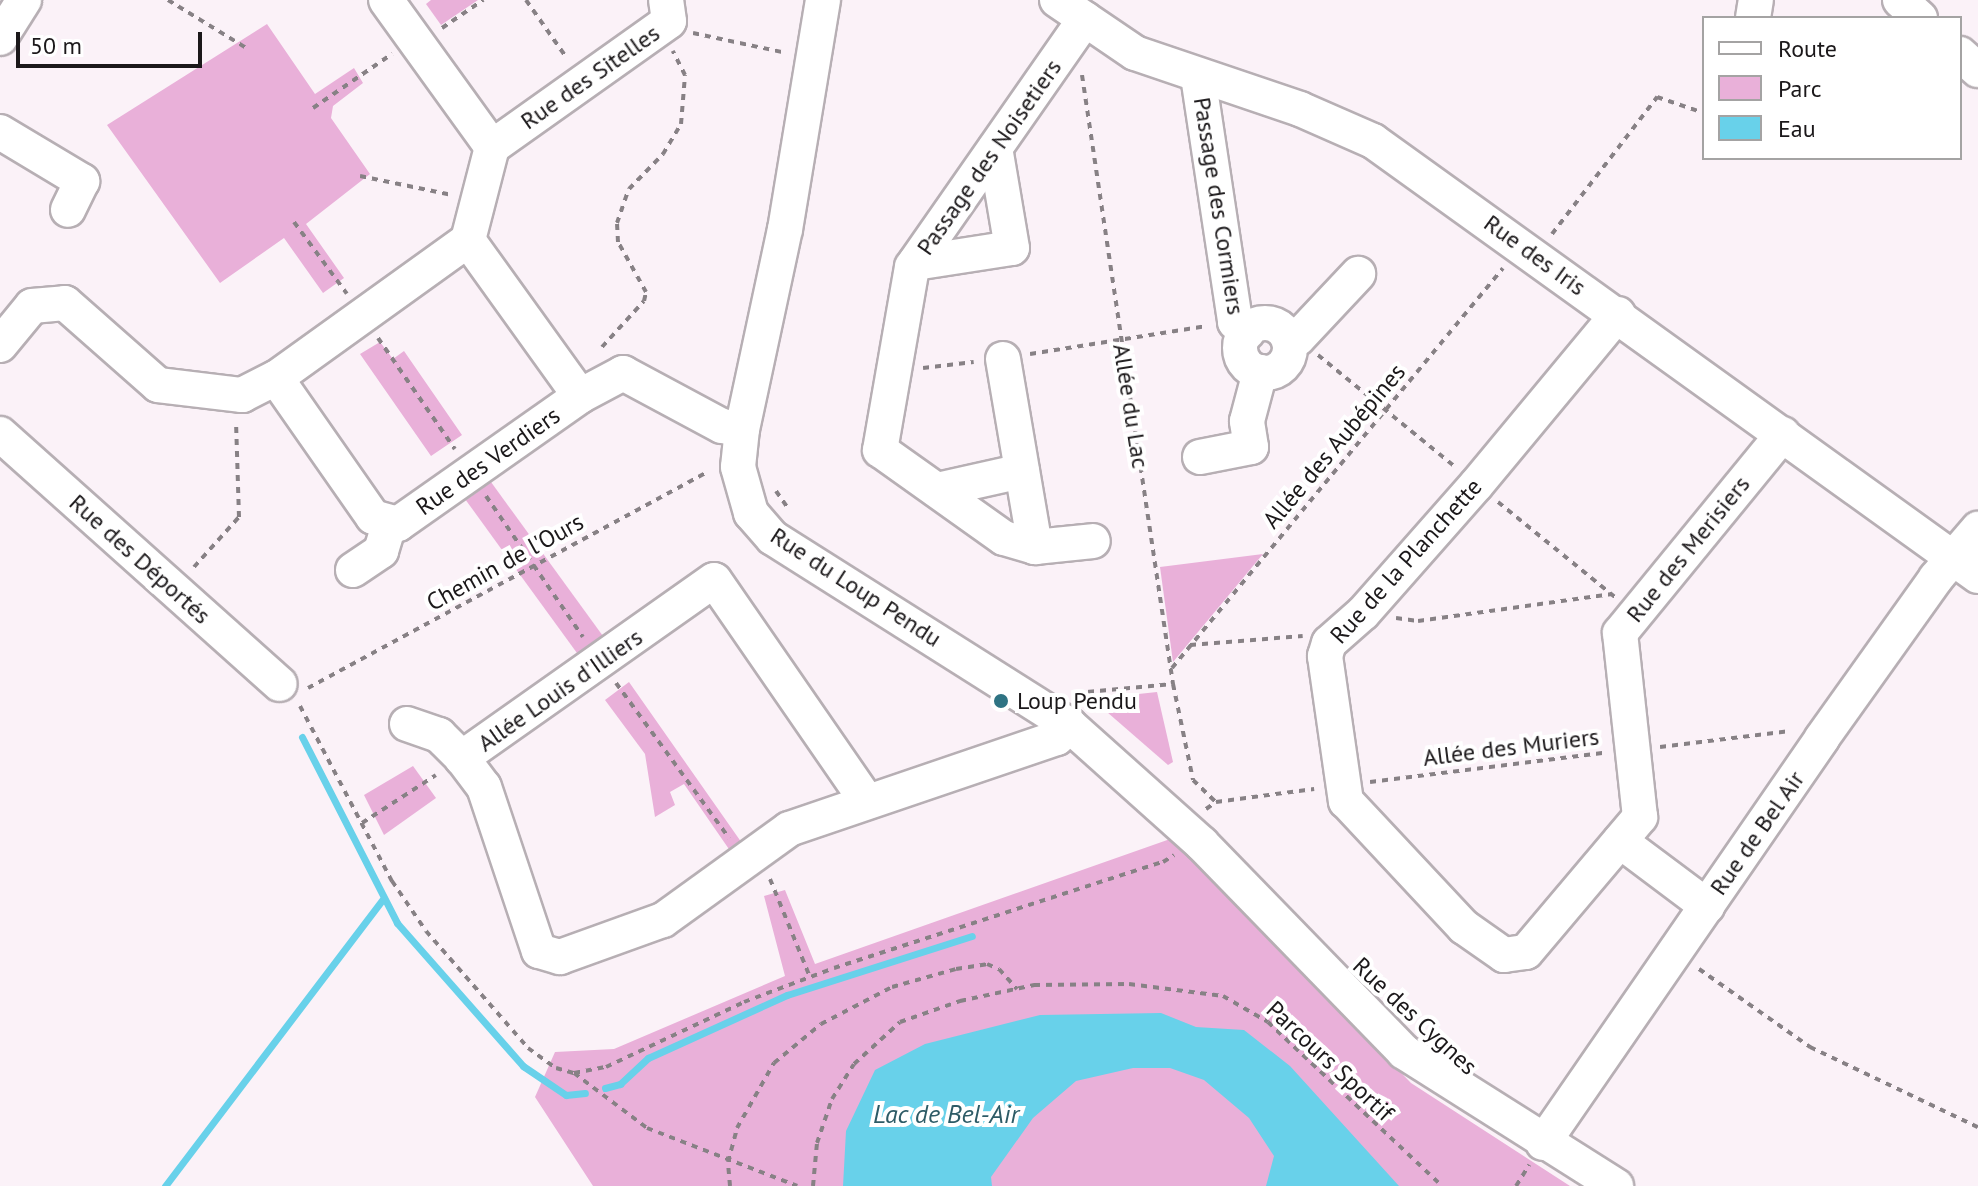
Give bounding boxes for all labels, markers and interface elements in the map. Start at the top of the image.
scale bar [20,16,206,66]
legend [1702,16,1962,160]
street label: Rue des Sitelles [515,19,665,135]
text: 50 m [30,30,82,61]
text: Route [1778,33,1837,64]
street label: Passage des Noisetiers [911,54,1067,260]
text: Parc [1778,73,1821,104]
street label: Passage des Cormiers [1188,95,1250,317]
text: Eau [1778,113,1816,144]
street label: Rue des Iris [1478,208,1592,302]
street label: Allée du Lac [1107,342,1155,470]
street label: Allée des Aubépines [1256,357,1412,535]
street label: Rue des Verdiers [410,401,566,521]
street label: Rue des Merisiers [1620,470,1756,628]
street label: Rue de la Planchette [1324,473,1488,649]
street label: Rue des Déportés [63,488,217,630]
street label: Chemin de l'Ours [422,507,588,617]
street label: Rue du Loup Pendu [765,521,947,653]
street label: Allée Louis d'Illiers [472,622,648,758]
place label: Loup Pendu [1017,687,1137,715]
marker: Loup Pendu [992,692,1010,710]
street label: Allée des Muriers [1421,722,1601,772]
street label: Rue de Bel Air [1704,765,1810,901]
street label: Rue des Cygnes [1347,951,1483,1081]
street label: Parcours Sportif [1261,995,1399,1127]
water label: Lac de Bel-Air [873,1098,1019,1130]

